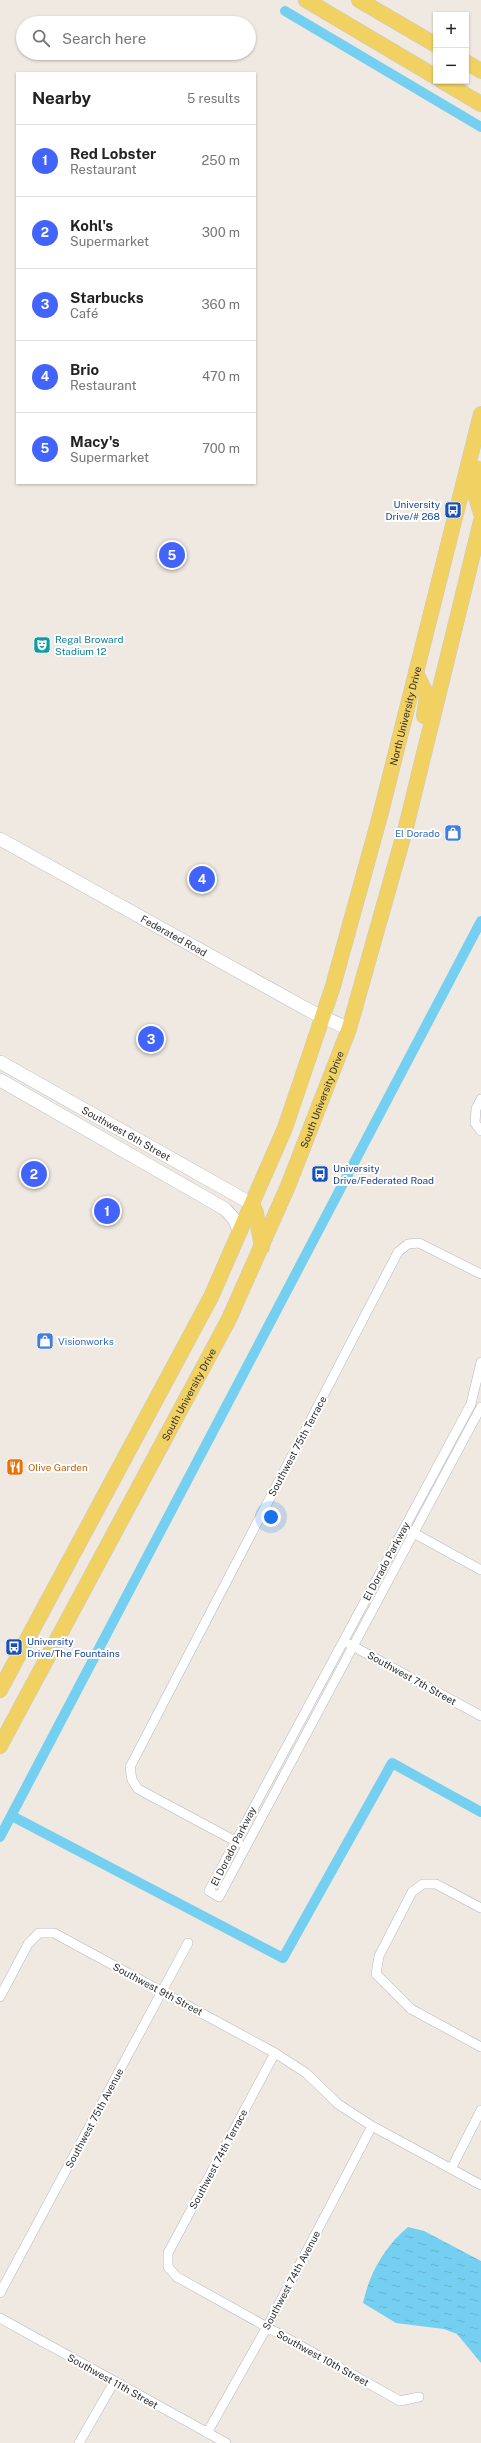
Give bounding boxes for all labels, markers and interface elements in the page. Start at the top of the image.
map controls [433,12,469,84]
button: + [433,12,469,48]
search box [16,16,256,60]
icon: search [30,27,52,49]
text: Search here [62,30,146,47]
button: − [433,48,469,84]
text: Nearby [32,88,91,108]
text: 5 results [187,91,240,106]
text: Red Lobster [70,145,156,162]
text: 1 [42,153,48,168]
text: 250 m [202,153,240,168]
text: Restaurant [70,162,136,177]
text: Kohl's [70,217,113,234]
text: 2 [41,225,49,240]
text: 300 m [202,225,240,240]
text: Supermarket [70,234,149,249]
text: Starbucks [70,289,144,306]
text: 3 [41,297,49,312]
text: 360 m [202,297,240,312]
text: Café [70,306,98,321]
text: Brio [70,361,99,378]
text: 4 [41,369,49,384]
text: 470 m [202,369,240,384]
text: Restaurant [70,378,136,393]
text: Macy's [70,433,120,450]
text: 5 [41,441,49,456]
text: 700 m [202,441,240,456]
text: Supermarket [70,450,149,465]
place label: University Drive/# 268 [386,498,441,522]
bus stop icon: University Drive/# 268 [443,500,463,520]
pin: 5 [159,540,185,570]
place label: Regal Broward Stadium 12 [55,633,123,657]
theatre icon: Regal Broward Stadium 12 [32,635,52,655]
street label: North University Drive [387,665,423,767]
shop icon: El Dorado [443,823,463,843]
place label: El Dorado [395,827,440,839]
pin: 4 [189,864,215,894]
street label: Federated Road [139,912,209,959]
pin: 3 [138,1024,164,1054]
street label: South University Drive [297,1049,346,1150]
street label: Southwest 6th Street [80,1103,173,1163]
pin: 2 [21,1159,47,1189]
place label: University Drive/Federated Road [333,1162,434,1186]
bus stop icon: University Drive/Federated Road [310,1164,330,1184]
pin: 1 [94,1196,120,1226]
shop icon: Visionworks [35,1331,55,1351]
place label: Visionworks [58,1335,114,1347]
street label: South University Drive [159,1346,218,1443]
street label: Southwest 75th Terrace [265,1394,329,1498]
restaurant icon: Olive Garden [5,1457,25,1477]
place label: Olive Garden [28,1461,88,1473]
your location [261,1507,281,1527]
street label: El Dorado Parkway [360,1519,412,1602]
place label: University Drive/The Fountains [27,1635,120,1659]
bus stop icon: University Drive/The Fountains [4,1637,24,1657]
street label: Southwest 7th Street [366,1649,459,1707]
street label: El Dorado Parkway [208,1804,258,1888]
street label: Southwest 9th Street [111,1960,205,2018]
street label: Southwest 75th Avenue [63,2066,126,2170]
street label: Southwest 74th Terrace [187,2107,250,2211]
street label: Southwest 74th Avenue [260,2228,322,2332]
street label: Southwest 10th Street [275,2328,371,2388]
street label: Southwest 11th Street [66,2351,160,2411]

